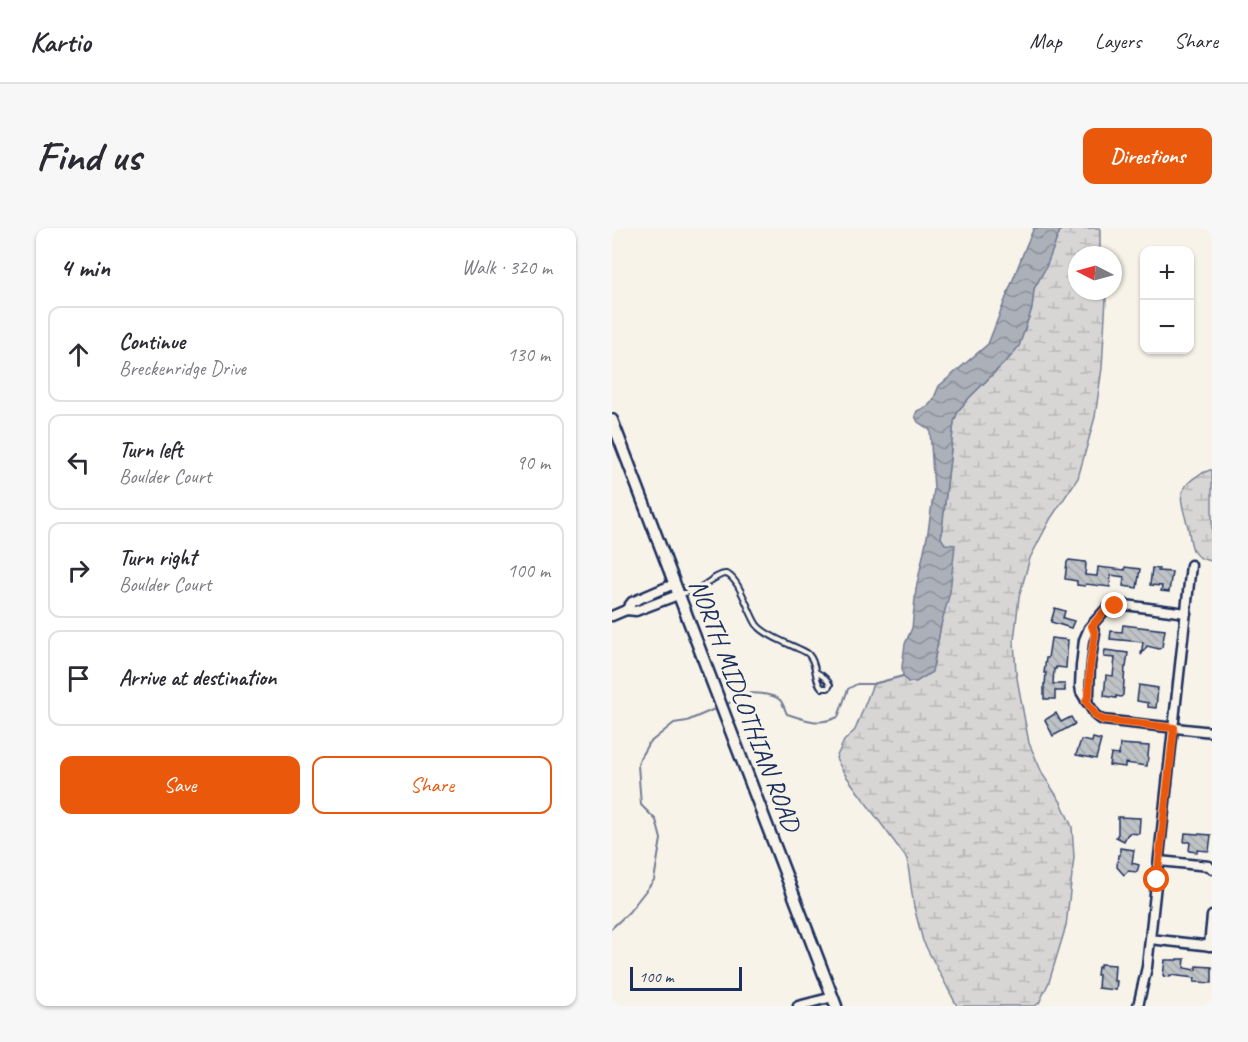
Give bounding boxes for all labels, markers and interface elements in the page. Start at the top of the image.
text: Kartio [30,24,91,59]
text: Map [1029,28,1062,54]
text: Layers [1095,28,1141,54]
text: Share [1174,28,1218,54]
button: Directions [1083,128,1212,184]
text: Find us [36,130,141,183]
north arrow [1068,246,1122,300]
map controls [1140,246,1194,354]
button: + [1140,246,1194,300]
text: 4 min [60,251,110,284]
text: Walk · 320 m [462,255,552,280]
button: − [1140,300,1194,354]
text: Continue [119,328,185,356]
icon: ahead [62,338,95,371]
text: 130 m [507,342,550,367]
text: Breckenridge Drive [119,356,246,381]
text: Turn left [119,436,183,464]
icon: left [62,446,95,479]
text: 90 m [516,450,550,475]
text: Boulder Court [119,464,211,489]
text: Turn right [119,544,196,572]
icon: right [62,554,95,587]
text: 100 m [507,558,550,583]
text: Boulder Court [119,572,211,597]
street label: NORTH MIDLOTHIAN ROAD [682,574,809,839]
route end [1101,592,1127,618]
icon: arrive [62,662,95,695]
text: Arrive at destination [119,664,276,692]
button: Save [60,756,300,814]
button: Share [312,756,552,814]
route start [1143,866,1169,892]
scale bar [630,964,742,992]
text: 100 m [639,967,673,987]

